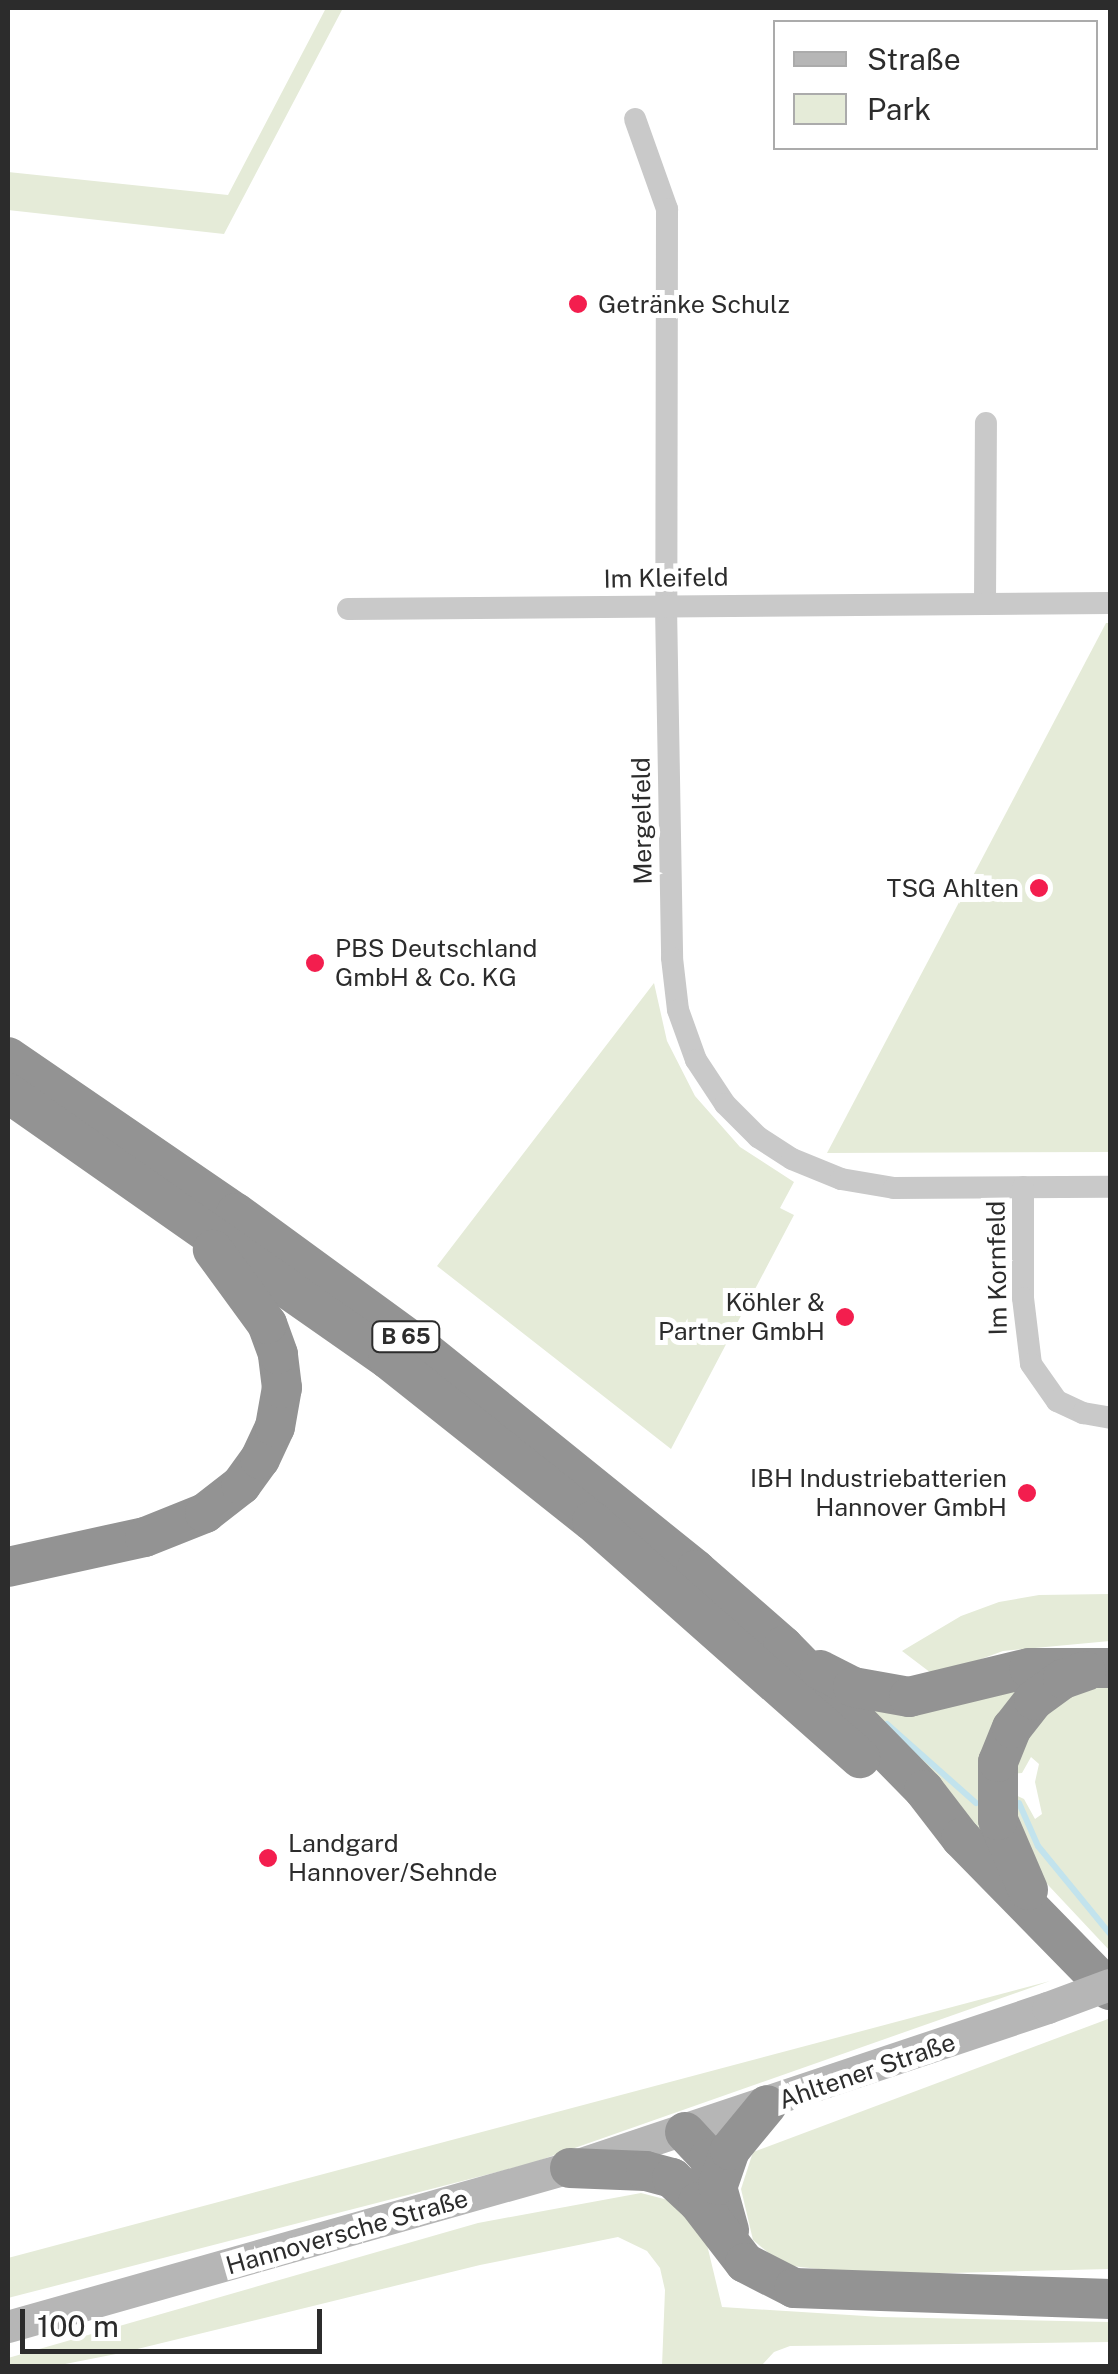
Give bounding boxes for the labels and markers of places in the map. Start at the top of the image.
place label: Getränke Schulz [598,289,790,319]
marker: Getränke Schulz [567,293,589,315]
place label: TSG Ahlten [887,873,1019,903]
marker: TSG Ahlten [1028,877,1050,899]
place label: PBS Deutschland GmbH & Co. KG [335,934,537,993]
marker: PBS Deutschland GmbH & Co. KG [304,952,326,974]
place label: Köhler & Partner GmbH [658,1288,825,1347]
marker: Köhler & Partner GmbH [834,1306,856,1328]
place label: IBH Industriebatterien Hannover GmbH [750,1464,1007,1523]
marker: IBH Industriebatterien Hannover GmbH [1016,1482,1038,1504]
place label: Landgard Hannover/Sehnde [288,1829,498,1888]
marker: Landgard Hannover/Sehnde [257,1847,279,1869]

